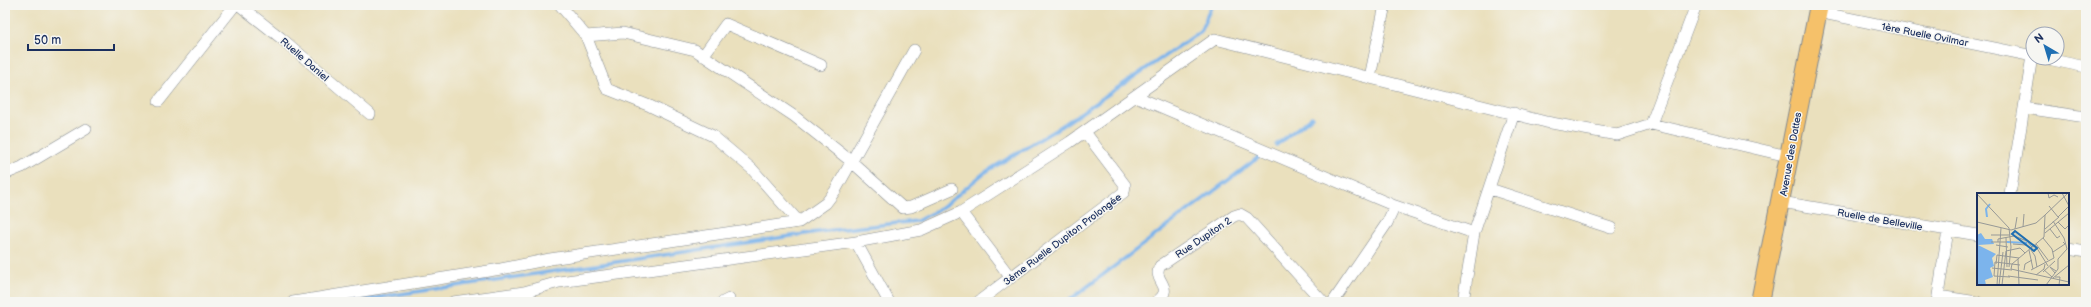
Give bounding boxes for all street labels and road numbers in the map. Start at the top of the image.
street label: 1ère Ruelle Ovilmar [1880,21,1970,49]
street label: Ruelle Daniel [278,35,331,84]
street label: Avenue des Dattes [1778,111,1804,197]
street label: 3ème Ruelle Dupiton Prolongée [1001,191,1124,288]
street label: Ruelle de Belleville [1836,207,1924,233]
street label: Rue Dupiton 2 [1173,215,1234,261]

